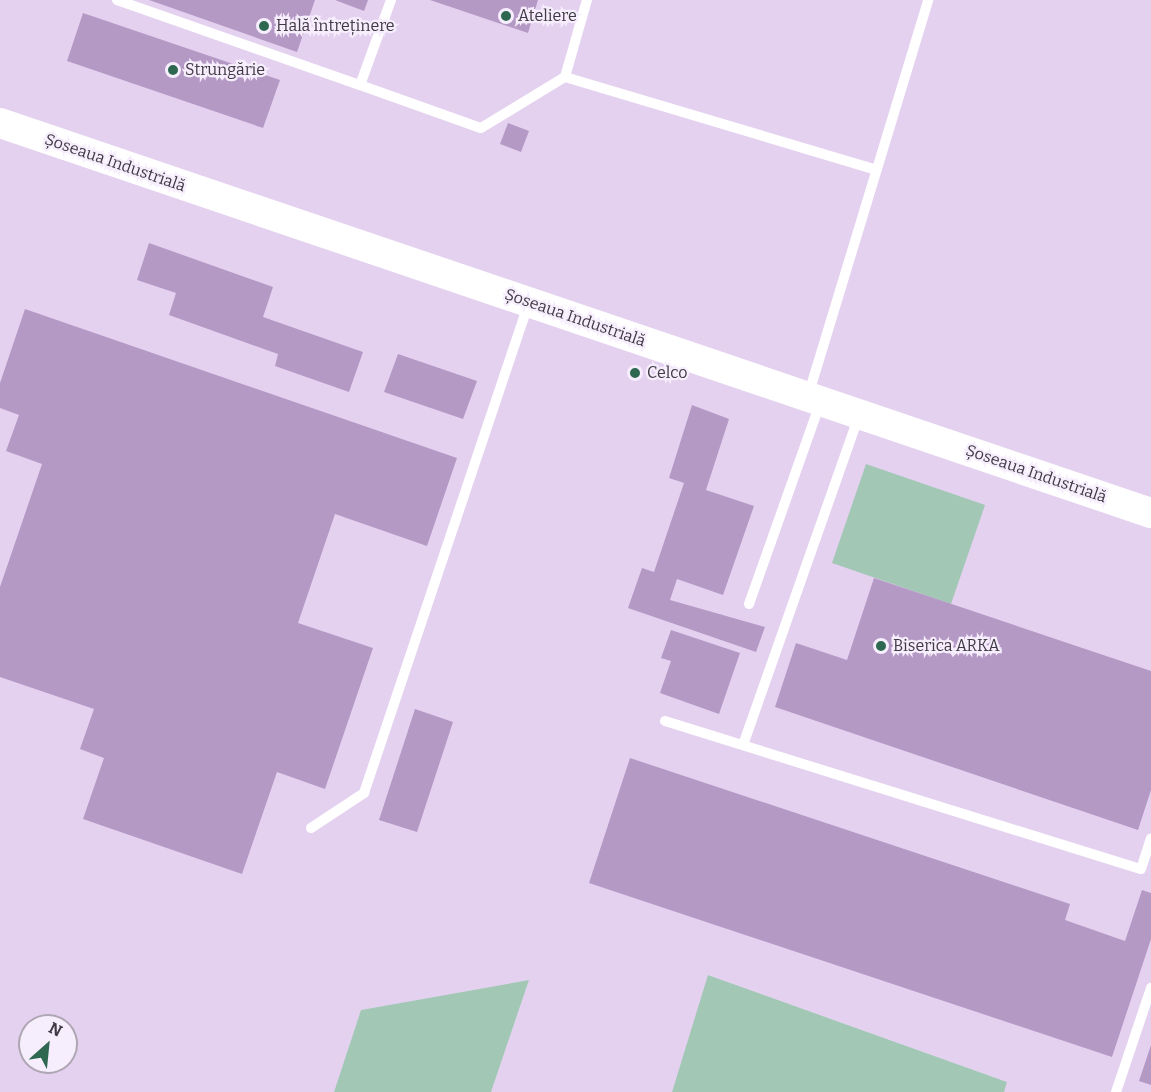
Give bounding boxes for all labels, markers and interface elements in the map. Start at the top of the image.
place label: Ateliere [518,6,577,26]
marker: Ateliere [499,9,513,23]
place label: Hală întreținere [276,16,395,36]
marker: Hală întreținere [257,19,271,33]
place label: Strungărie [185,60,265,80]
marker: Strungărie [166,63,180,77]
street label: Șoseaua Industrială [42,130,188,196]
street label: Șoseaua Industrială [502,285,648,351]
place label: Celco [647,363,687,383]
marker: Celco [628,366,642,380]
street label: Șoseaua Industrială [963,441,1109,507]
place label: Biserica ARKA [893,636,1000,656]
marker: Biserica ARKA [874,639,888,653]
north arrow [18,1014,78,1074]
text: N [46,1018,65,1041]

